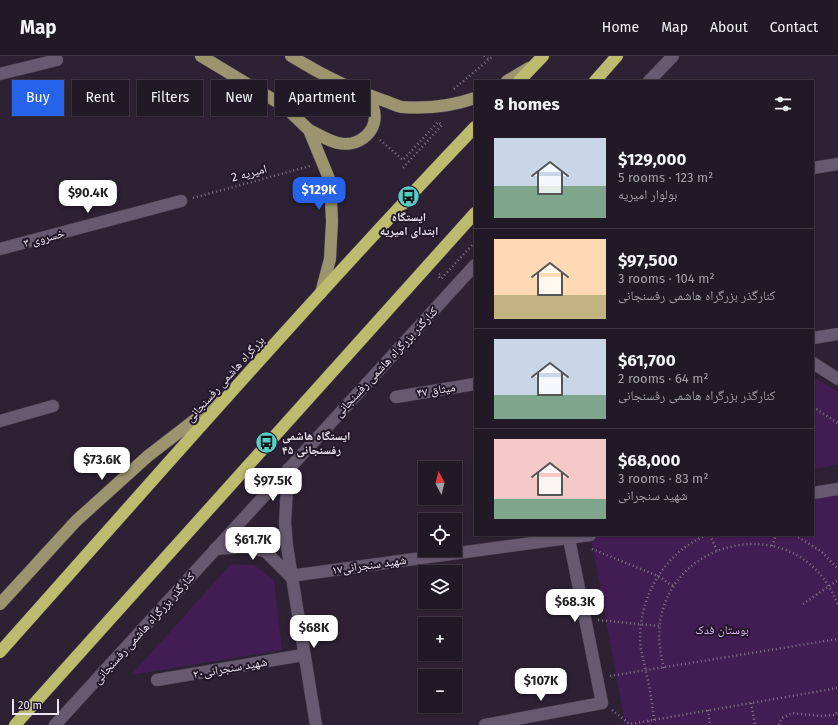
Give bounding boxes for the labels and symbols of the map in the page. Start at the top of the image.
street label: امیریه 2 [230,162,268,185]
pin: $129K [291,177,347,211]
pin: $90.4K [55,180,121,214]
bus stop icon: ایستگاه ابتدای امیریه [396,183,422,209]
place label: ایستگاه ابتدای امیریه [380,210,438,239]
street label: خسروی ۳ [22,226,66,250]
street label: کنارگذر بزرگراه هاشمی رفسنجانی [331,304,441,420]
street label: بزرگراه هاشمی رفسنجانی [183,333,268,425]
street label: میثاق ۴۷ [416,380,456,400]
place label: ایستگاه هاشمی رفسنجانی ۴۵ [282,429,351,458]
bus stop icon: ایستگاه هاشمی رفسنجانی ۴۵ [254,430,280,456]
pin: $73.6K [69,447,135,481]
north arrow [418,461,462,505]
pin: $97.5K [240,468,306,502]
pin: $61.7K [220,527,286,561]
street label: شهید سنجرانی۱۷ [331,553,407,577]
street label: کنارگذر بزرگراه هاشمی رفسنجانی [90,569,198,687]
pin: $68.3K [542,589,608,623]
pin: $68K [290,615,338,649]
park label: بوستان فدک [695,623,749,637]
street label: شهید سنجرانی۲۰ [192,655,268,682]
pin: $107K [513,668,569,702]
scale bar [12,697,59,716]

